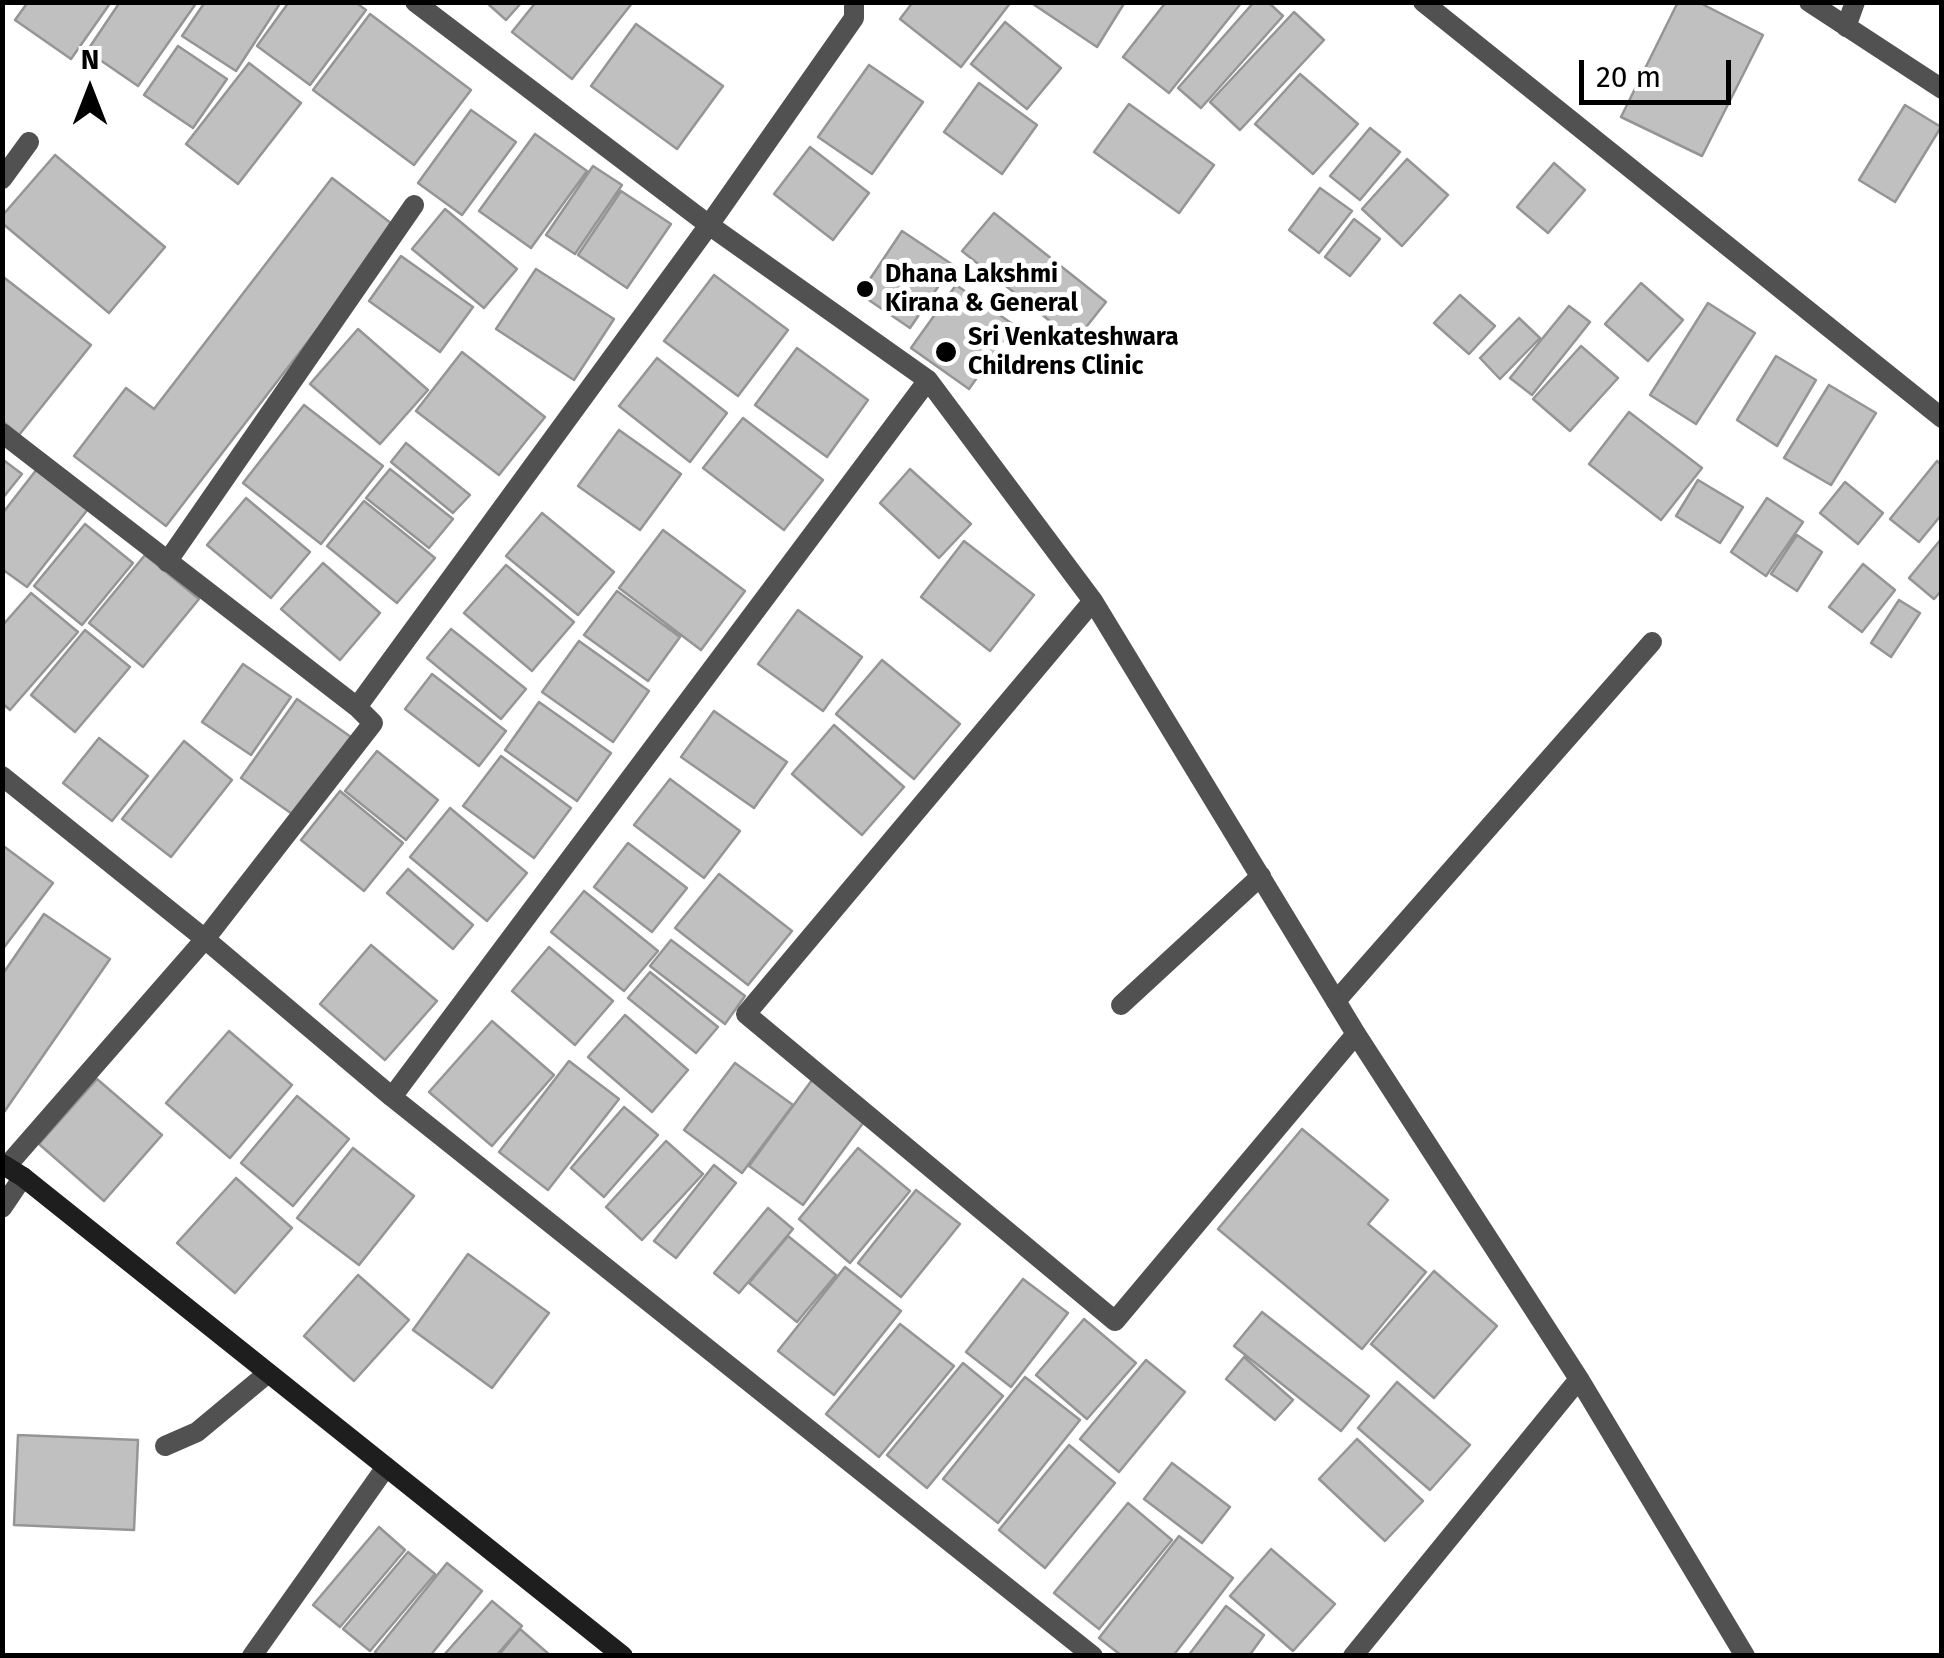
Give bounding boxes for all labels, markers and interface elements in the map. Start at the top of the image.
north arrow [40,40,140,140]
scale bar [1584,40,1736,102]
text: N [81,43,99,76]
text: 20 m [1596,59,1661,95]
place label: Dhana Lakshmi Kirana & General [885,260,1078,319]
marker: Dhana Lakshmi Kirana & General [854,278,876,300]
place label: Sri Venkateshwara Childrens Clinic [968,323,1179,382]
marker: Sri Venkateshwara Childrens Clinic [933,339,959,365]

